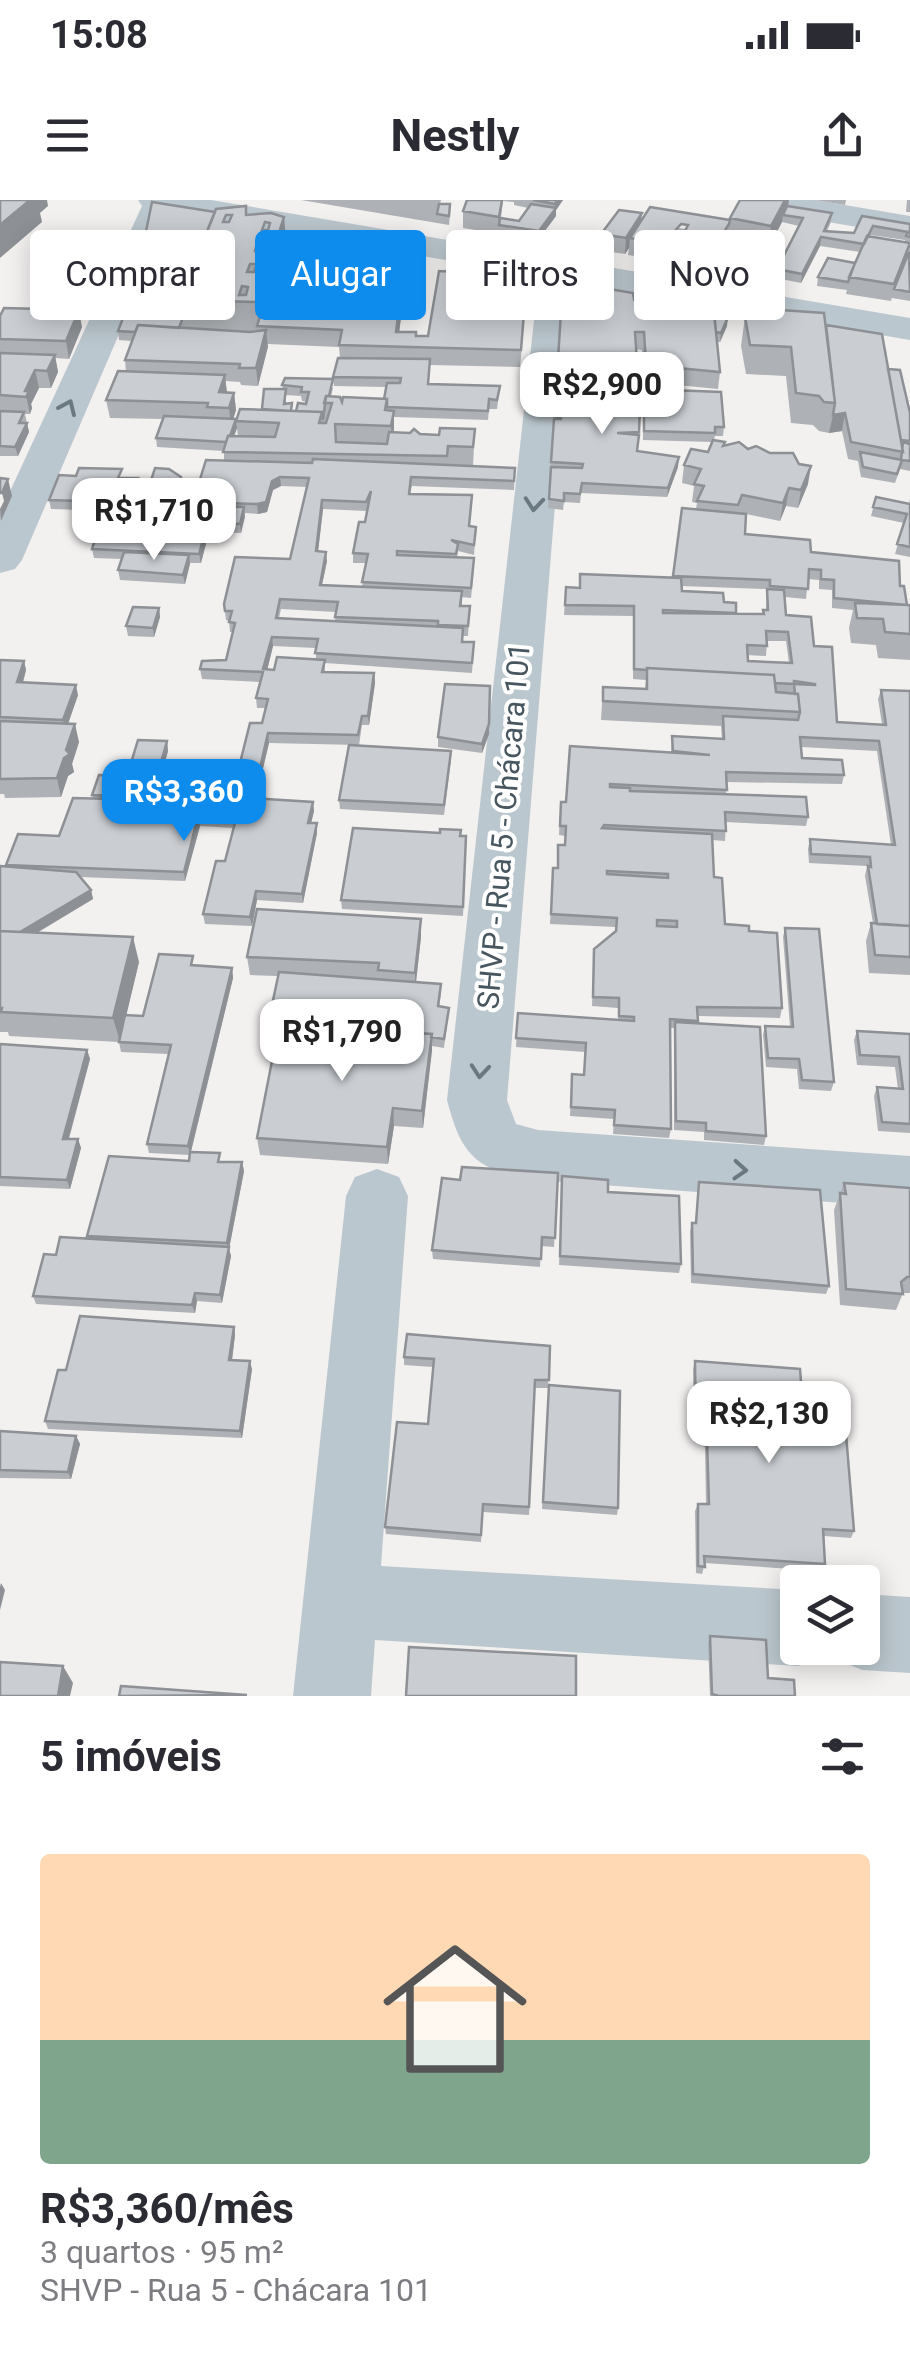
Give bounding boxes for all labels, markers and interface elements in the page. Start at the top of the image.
text: 15:08 [50,13,148,57]
icon: menu [40,108,95,163]
icon: share [815,108,870,163]
text: Nestly [391,109,519,162]
chip: Comprar [30,230,235,320]
chip: Alugar [255,230,426,320]
chip: Filtros [446,230,614,320]
chip: Novo [634,230,785,320]
pin: R$2,900 [510,352,694,437]
text: R$2,900 [542,365,662,403]
one-way arrow [56,399,76,417]
pin: R$1,710 [62,478,246,563]
text: R$1,710 [94,491,214,529]
one-way arrow [524,496,546,512]
street label: SHVP - Rua 5 - Chácara 101 [470,641,537,1011]
pin: R$3,360 [92,759,276,844]
text: R$3,360 [124,772,244,810]
pin: R$1,790 [250,999,434,1084]
text: R$1,790 [282,1012,402,1050]
one-way arrow [470,1064,492,1080]
one-way arrow [732,1159,748,1180]
pin: R$2,130 [677,1381,861,1466]
text: R$2,130 [709,1394,829,1432]
map controls [780,1565,880,1665]
button: layers [780,1565,880,1665]
icon: filters [815,1729,870,1784]
text: 5 imóveis [40,1732,222,1781]
icon: home [365,1919,545,2099]
text: R$3,360/mês [40,2184,294,2233]
text: 3 quartos · 95 m² [40,2233,284,2271]
text: SHVP - Rua 5 - Chácara 101 [40,2271,432,2309]

